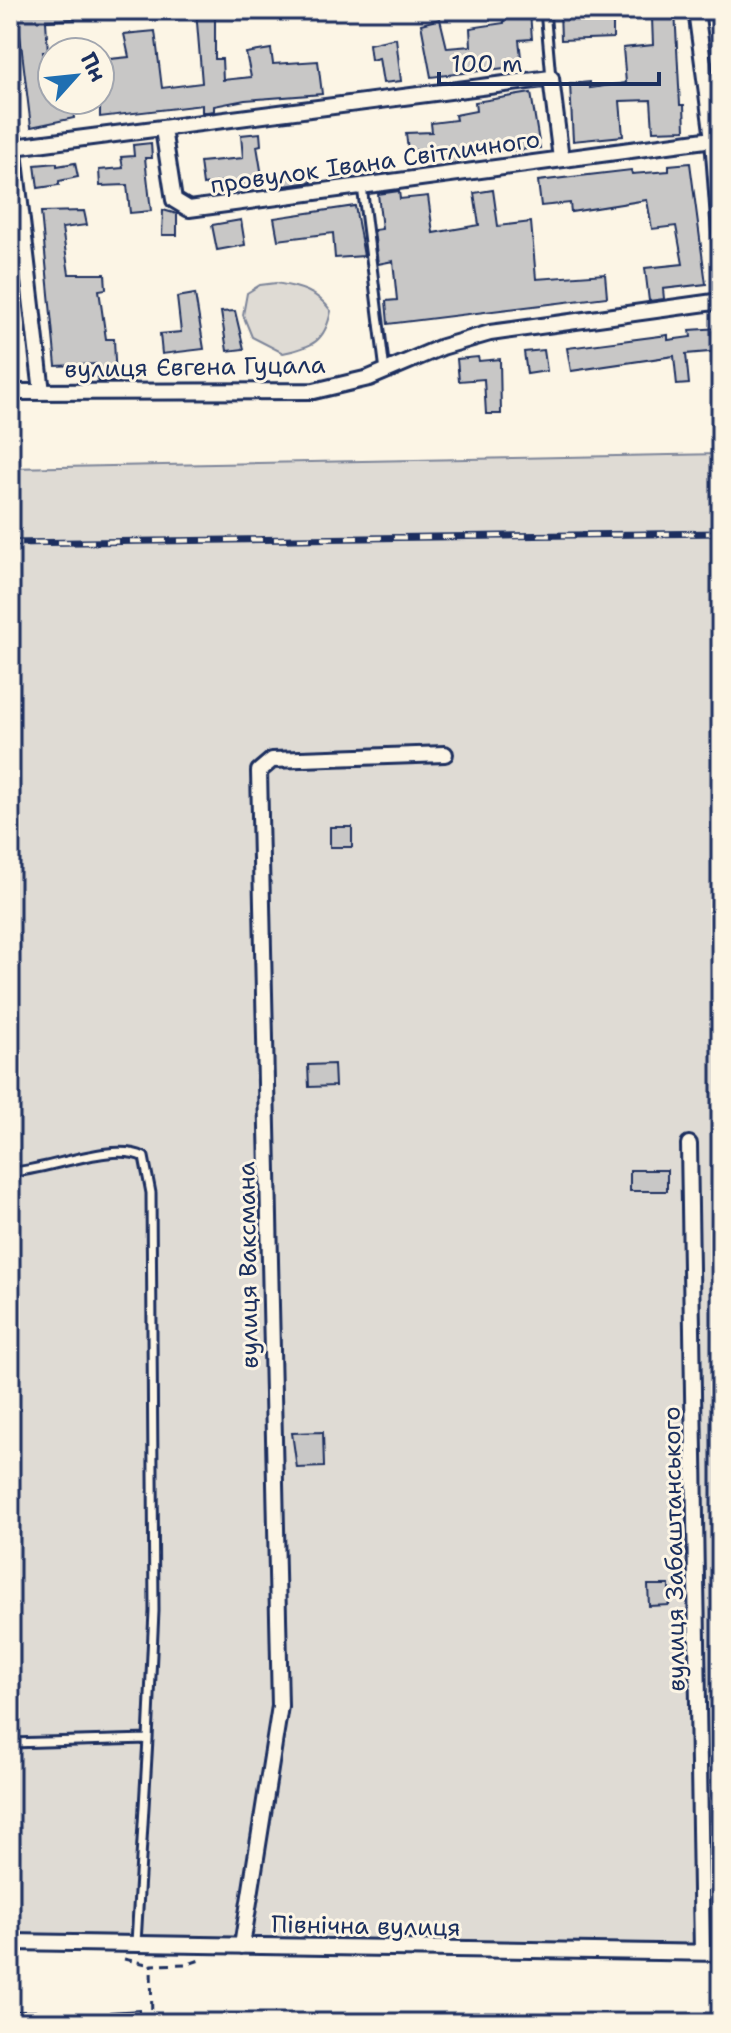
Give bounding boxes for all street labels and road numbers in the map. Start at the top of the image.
street label: провулок Івана Світличного [208,123,542,201]
street label: вулиця Євгена Гуцала [64,349,326,385]
street label: вулиця Ваксмана [230,1161,266,1369]
street label: вулиця Забаштанського [656,1406,692,1692]
street label: Північна вулиця [271,1908,461,1944]

